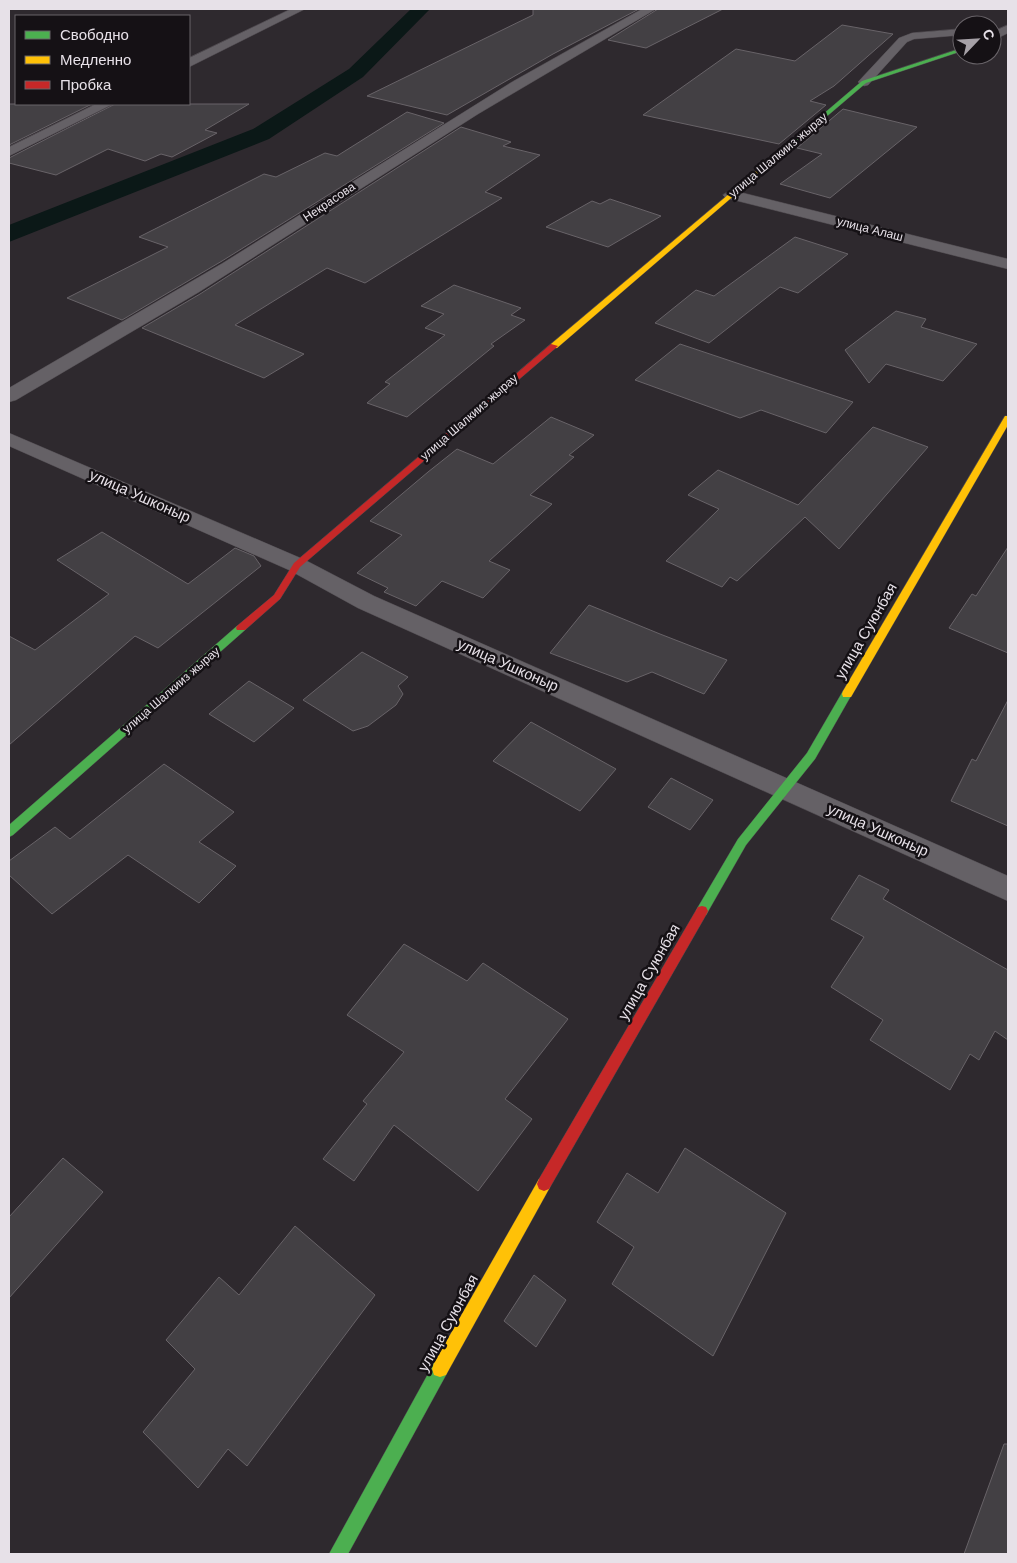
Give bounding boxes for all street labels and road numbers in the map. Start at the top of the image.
street label: улица Шалкииз жырау [726,110,830,200]
street label: Некрасова [300,179,358,224]
street label: улица Алаш [835,214,905,244]
street label: улица Шалкииз жырау [417,371,521,463]
street label: улица Ушконыр [87,466,193,525]
street label: улица Суюнбая [831,580,900,682]
street label: улица Ушконыр [455,635,561,694]
street label: улица Шалкииз жырау [119,644,223,736]
street label: улица Ушконыр [825,800,931,859]
street label: улица Суюнбая [614,921,683,1023]
street label: улица Суюнбая [414,1271,481,1374]

